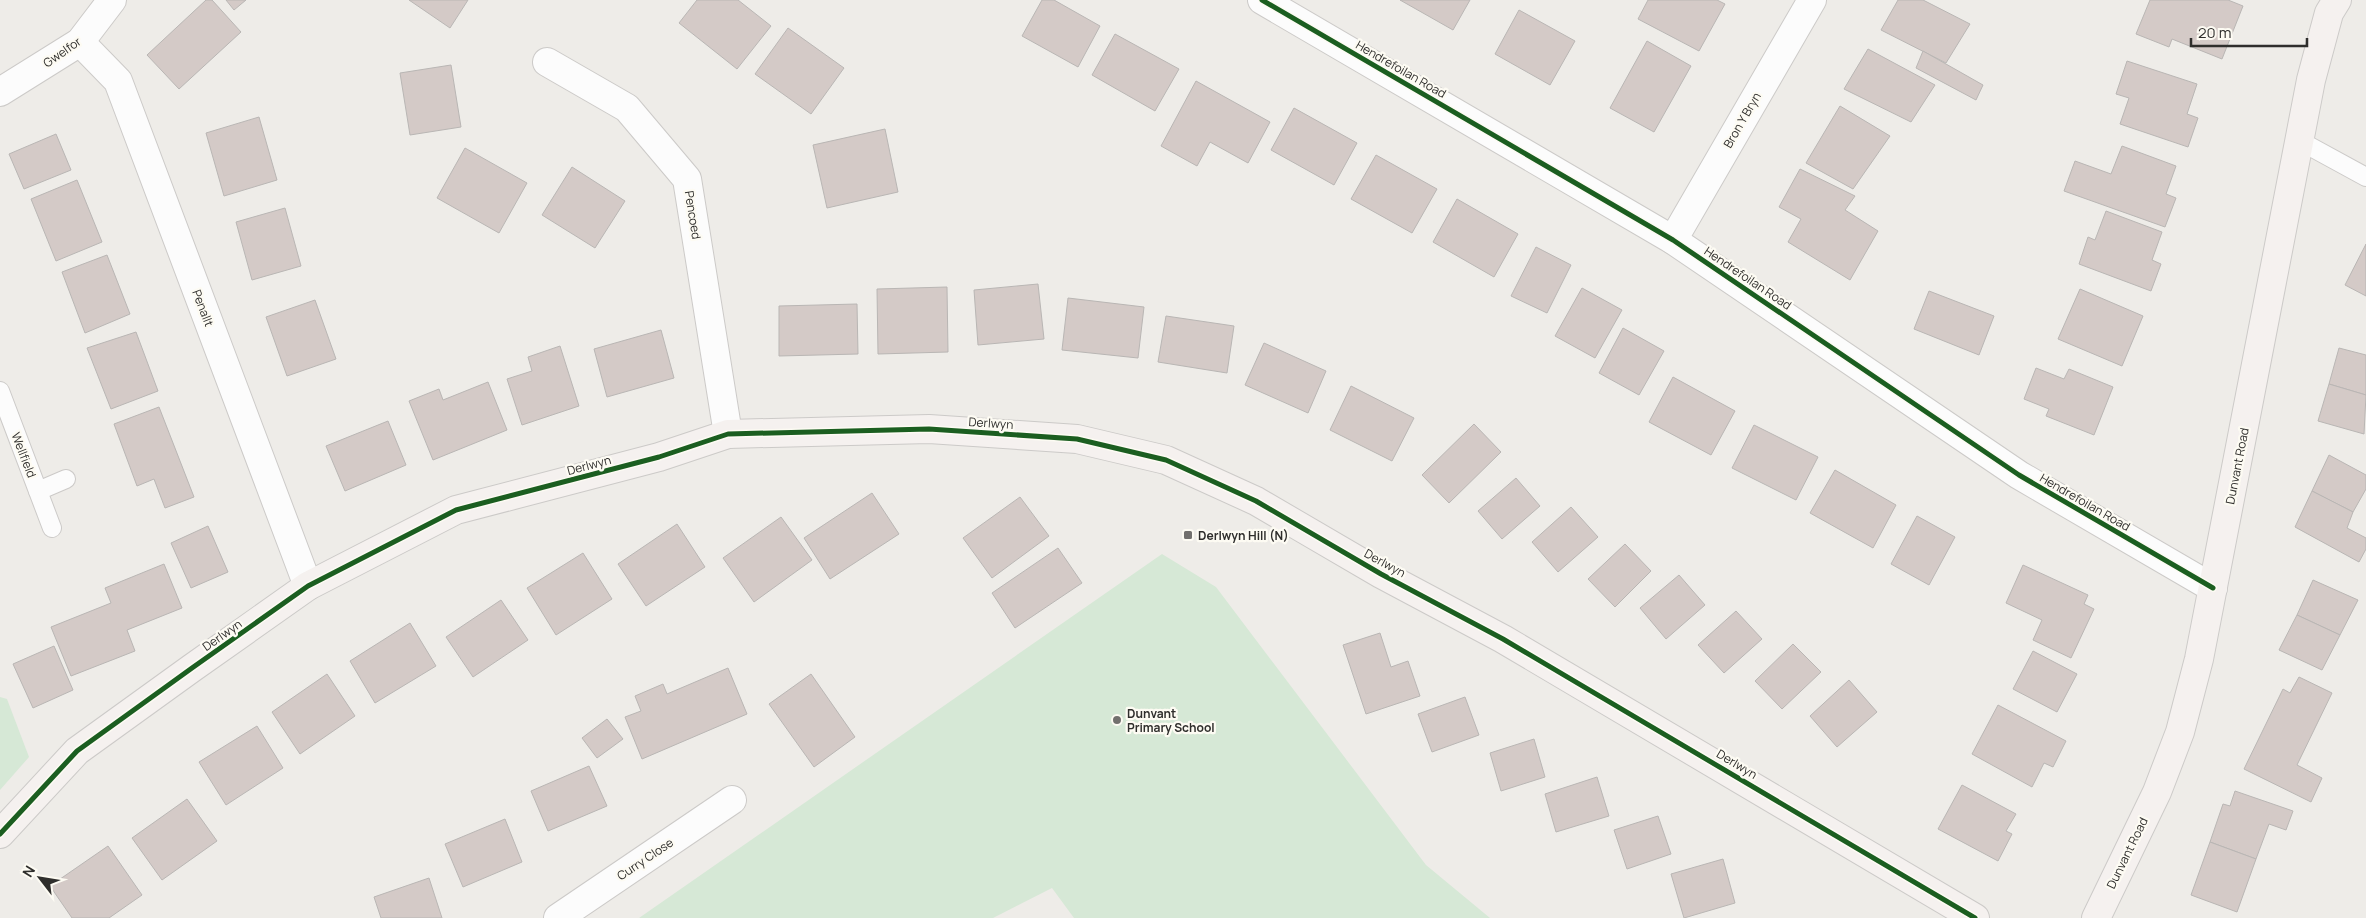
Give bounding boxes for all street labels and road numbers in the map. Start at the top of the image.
street label: Gwelfor [40,32,85,71]
street label: Hendrefoilan Road [1353,36,1449,102]
street label: Bron Y Bryn [1719,89,1765,151]
street label: Pencoed [681,190,705,240]
street label: Hendrefoilan Road [1701,242,1795,314]
street label: Penallt [188,287,218,329]
street label: Derlwyn [968,413,1014,433]
street label: Dunvant Road [2221,426,2253,506]
street label: Wellfield [8,430,40,480]
street label: Derlwyn [565,451,613,479]
street label: Hendrefoilan Road [2037,469,2133,535]
street label: Derlwyn [1361,545,1409,581]
street label: Derlwyn [199,615,245,655]
street label: Derlwyn [1713,745,1761,783]
street label: Dunvant Road [2102,814,2152,892]
street label: Curry Close [613,834,677,884]

